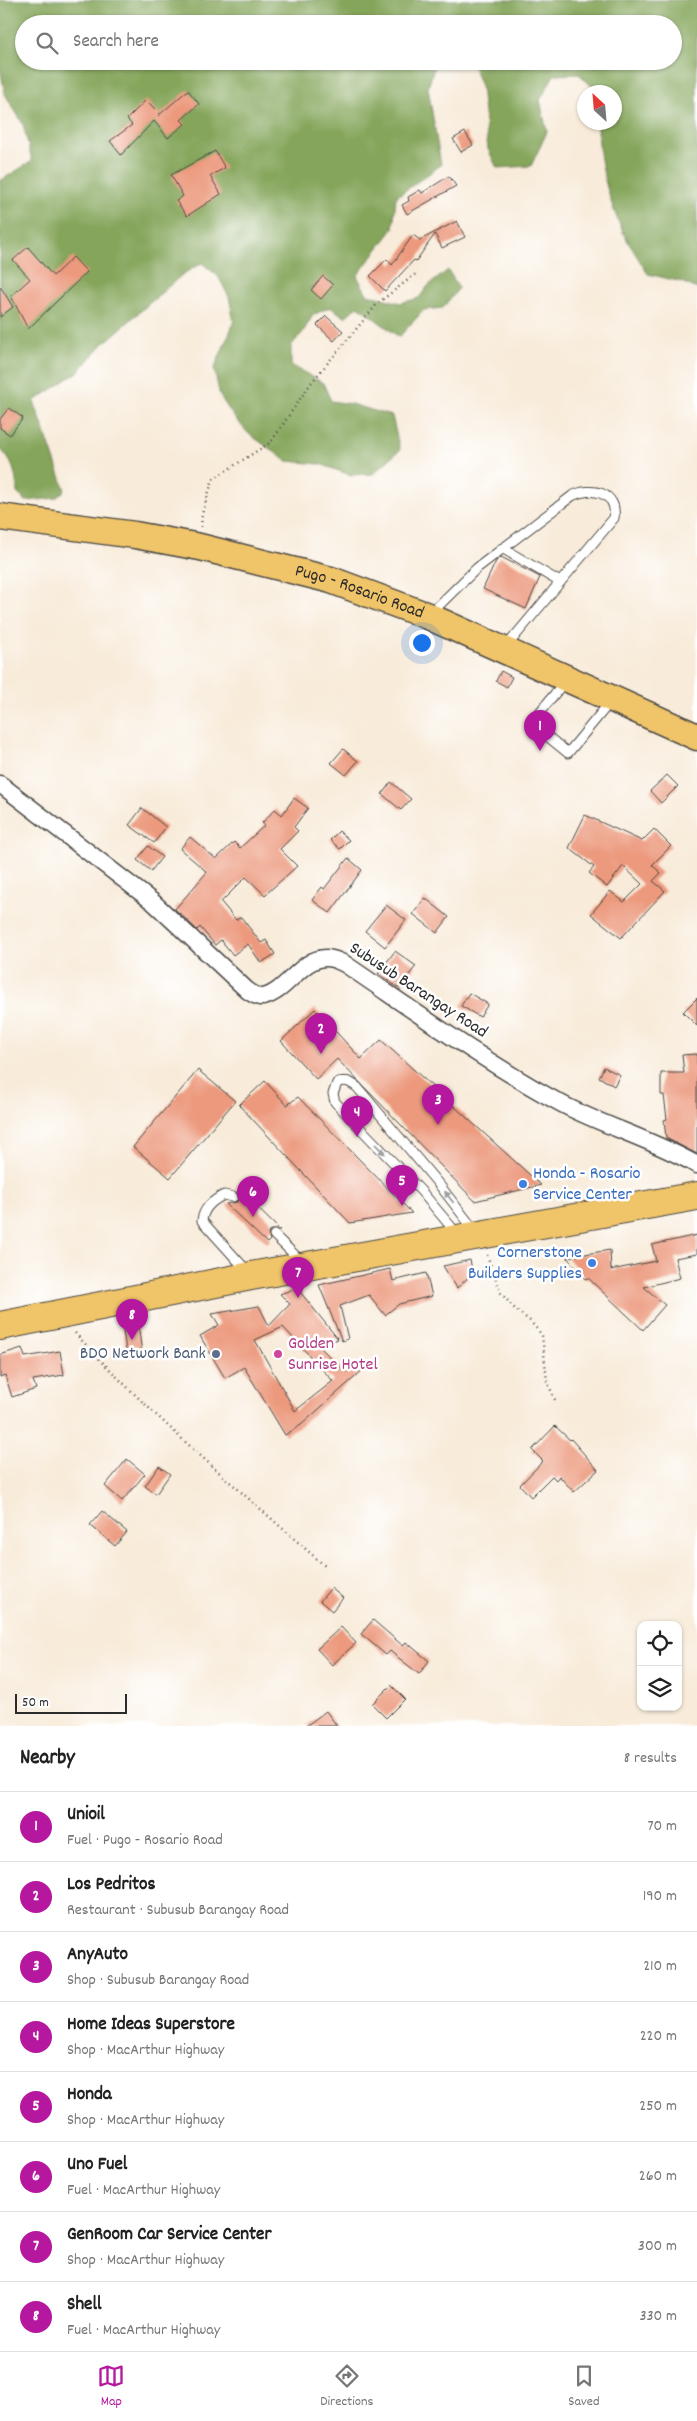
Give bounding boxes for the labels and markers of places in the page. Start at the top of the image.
pin: 1 [524,710,556,751]
pin: 2 [305,1013,337,1054]
pin: 3 [422,1084,454,1125]
pin: 4 [341,1096,373,1137]
place label: Honda - Rosario Service Center [533,1162,641,1208]
pin: 5 [386,1165,418,1206]
pin: 6 [237,1176,269,1217]
marker: Honda - Rosario Service Center [517,1178,529,1190]
place label: Cornerstone Builders Supplies [468,1241,582,1287]
pin: 7 [282,1257,314,1298]
marker: Cornerstone Builders Supplies [586,1257,598,1269]
pin: 8 [116,1299,148,1340]
place label: Golden Sunrise Hotel [288,1332,378,1378]
place label: BDO Network Bank [80,1342,206,1367]
marker: BDO Network Bank [210,1348,222,1360]
marker: Golden Sunrise Hotel [272,1348,284,1360]

